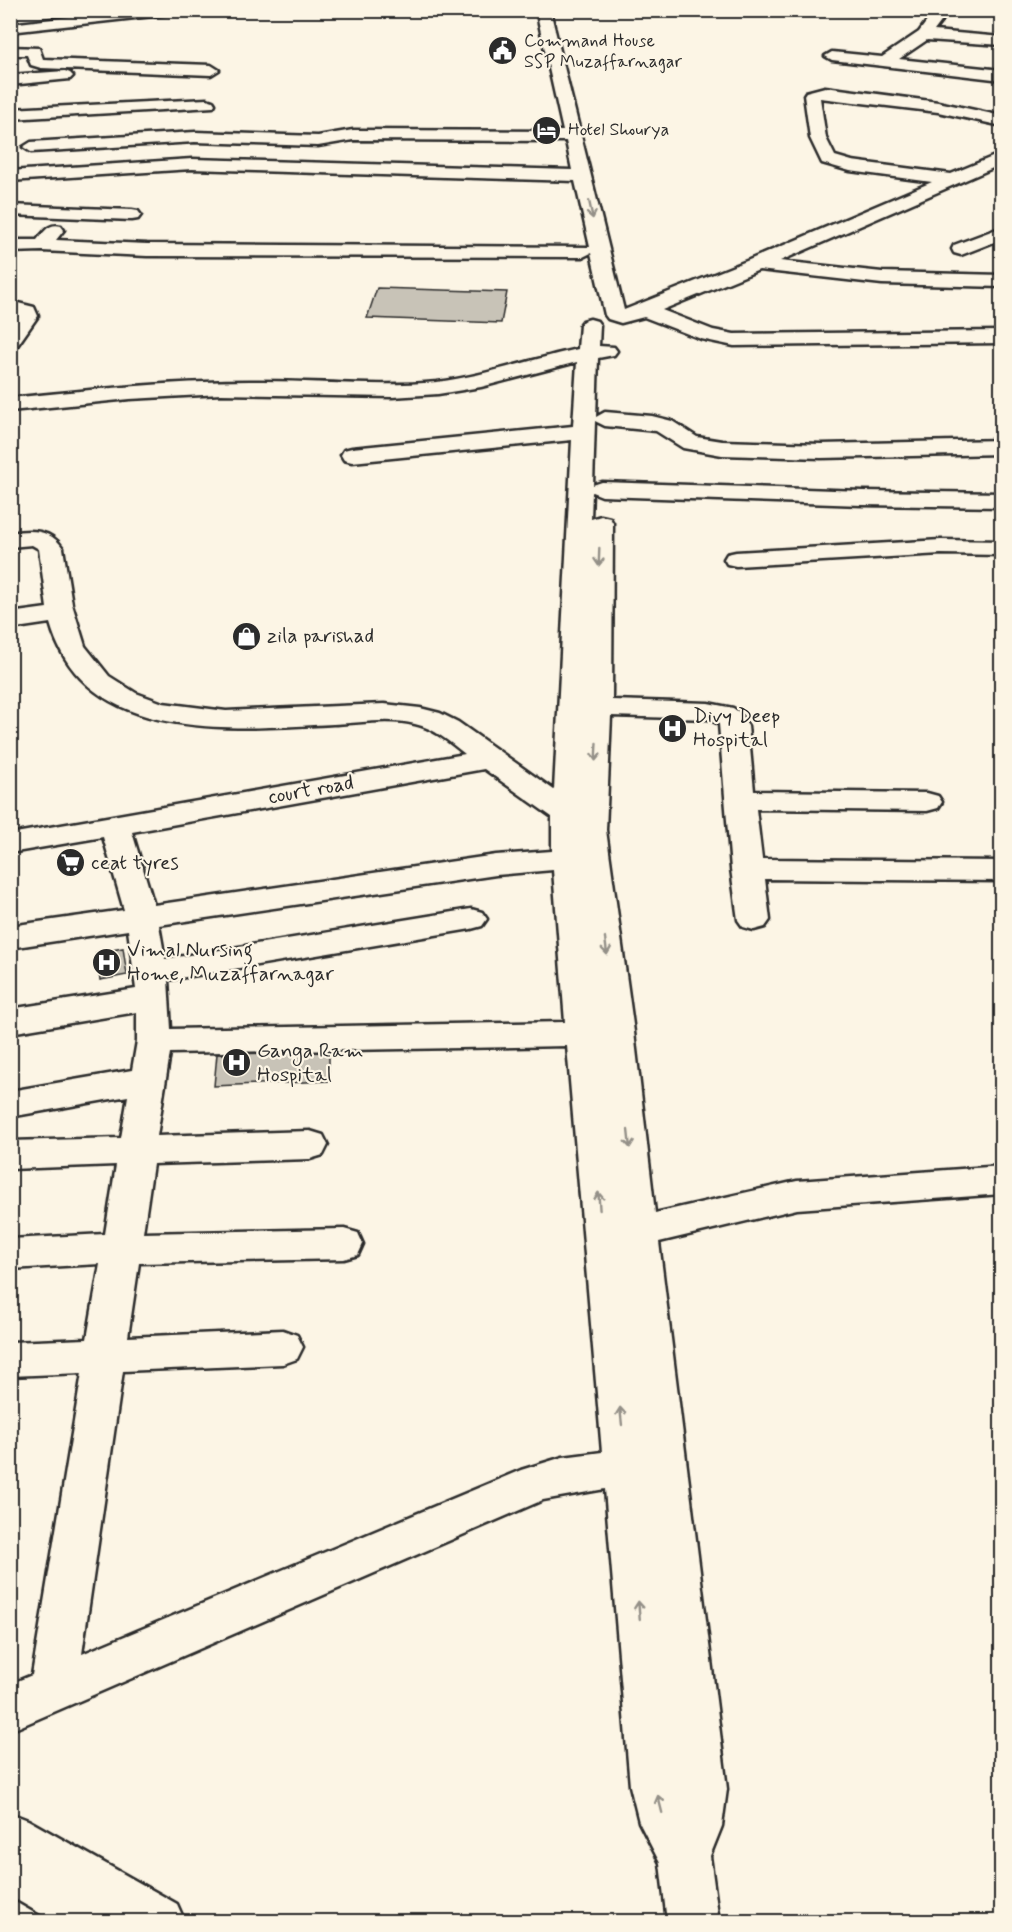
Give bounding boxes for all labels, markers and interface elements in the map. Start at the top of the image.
place label: Command House SSP Muzaffarnagar [524,29,683,74]
public building icon: Command House SSP Muzaffarnagar [487,35,519,67]
hotel icon: Hotel Shourya [531,114,563,146]
place label: Hotel Shourya [568,118,669,142]
one-way arrow [586,200,597,220]
one-way arrow [594,546,605,566]
shop icon: zila parishad [230,620,262,652]
place label: zila parishad [267,622,374,650]
place label: Divy Deep Hospital [693,702,780,754]
hospital icon: Divy Deep Hospital [656,712,688,744]
one-way arrow [591,741,602,761]
street label: court road [266,769,356,811]
supermarket icon: ceat tyres [54,847,86,879]
place label: ceat tyres [91,849,179,877]
one-way arrow [601,935,612,955]
place label: Vimal Nursing Home, Muzaffarnagar [127,936,334,988]
hospital icon: Vimal Nursing Home, Muzaffarnagar [90,946,122,978]
place label: Ganga Ram Hospital [257,1037,364,1089]
hospital icon: Ganga Ram Hospital [220,1047,252,1079]
one-way arrow [623,1129,634,1149]
one-way arrow [593,1192,604,1212]
one-way arrow [615,1407,626,1427]
one-way arrow [633,1601,644,1621]
one-way arrow [653,1795,665,1814]

